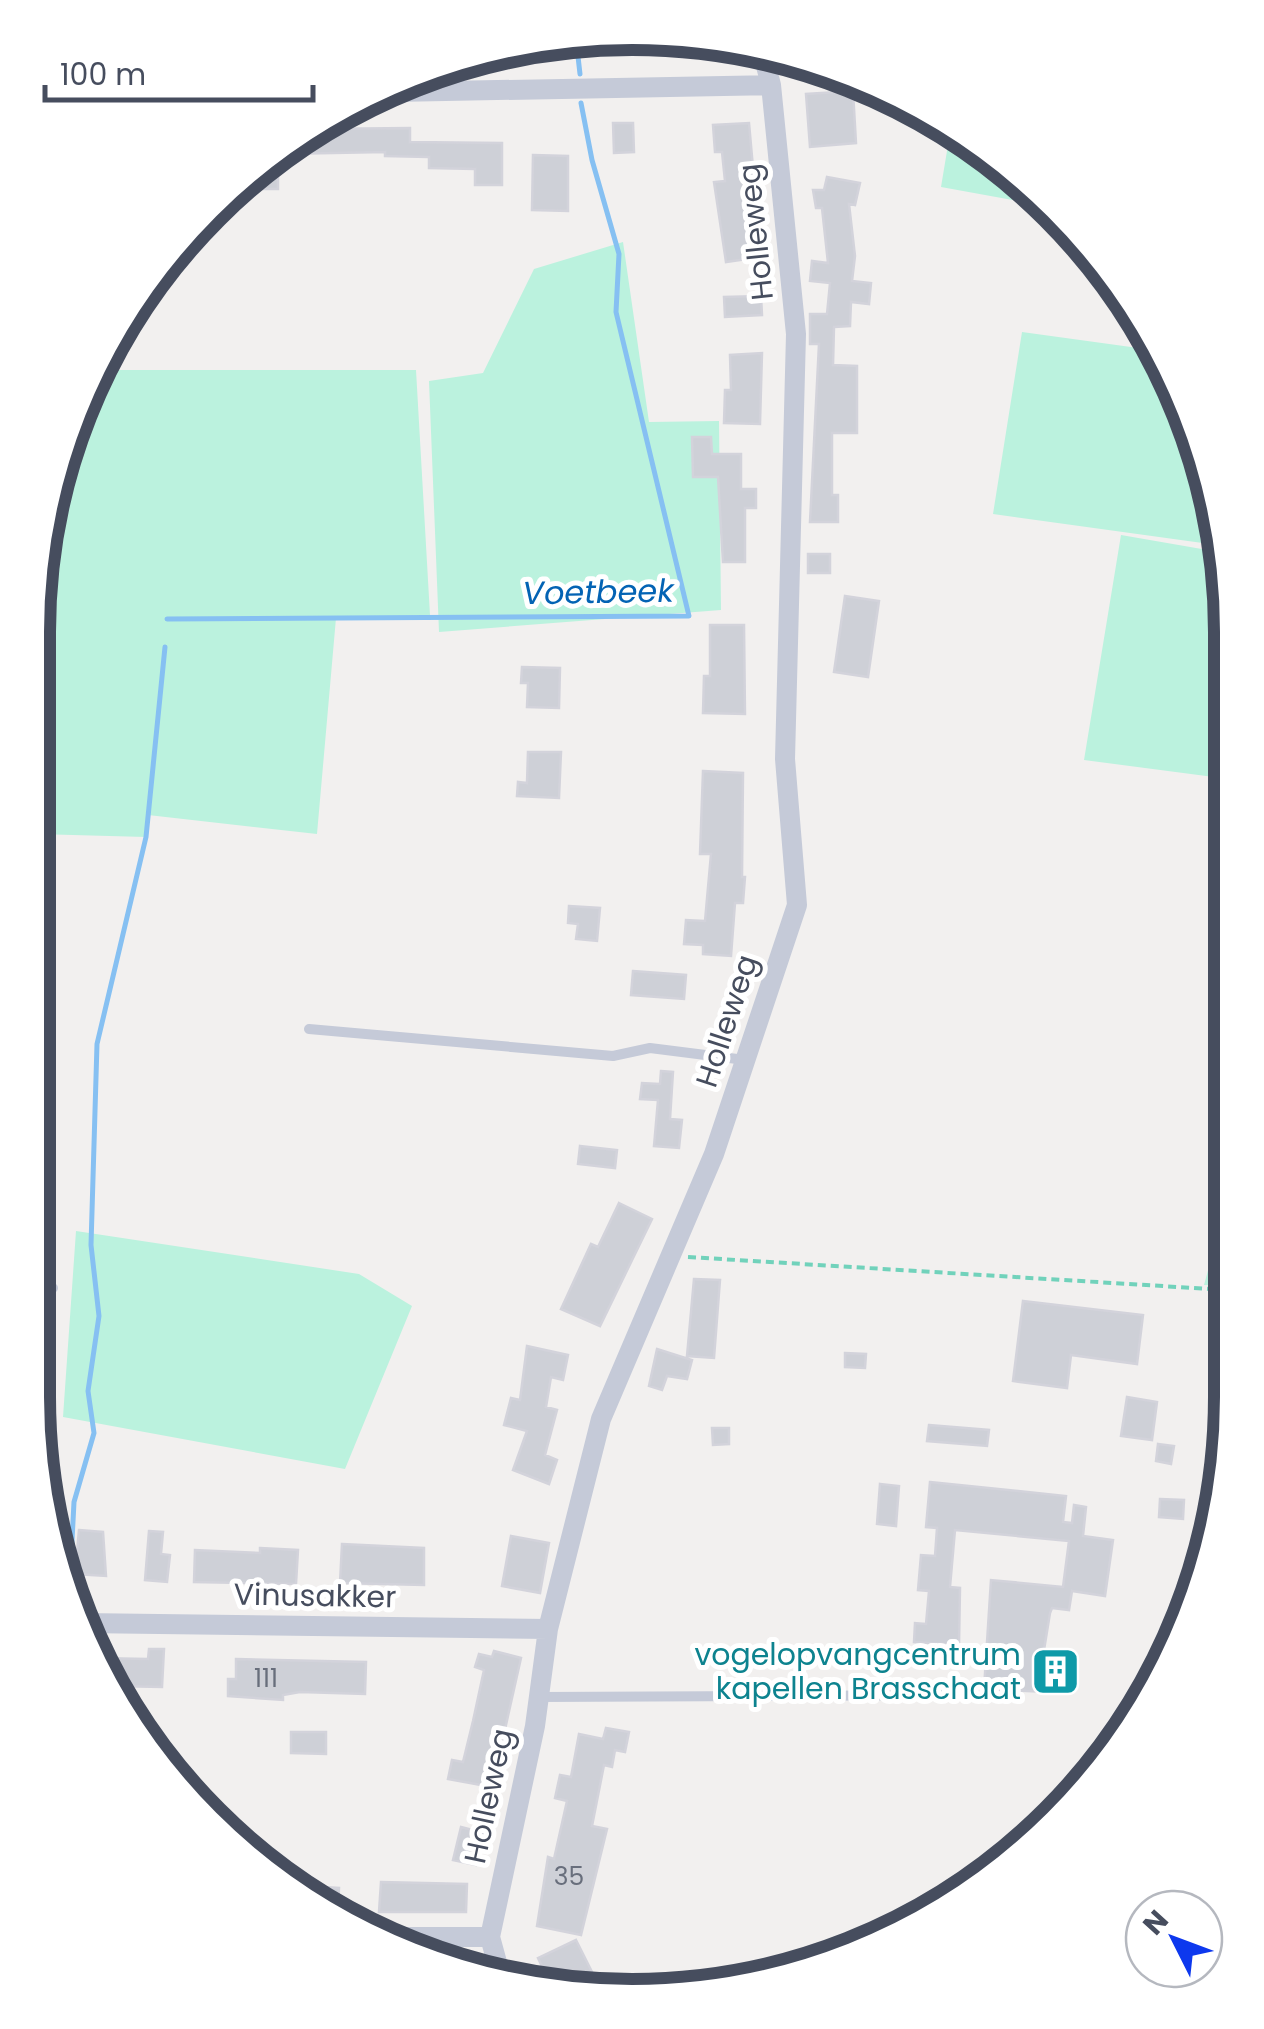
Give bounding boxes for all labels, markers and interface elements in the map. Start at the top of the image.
scale bar [45,40,312,102]
text: 100 m [60,53,146,96]
street label: Holleweg [727,162,784,302]
water label: Voetbeek [522,568,676,615]
street label: Holleweg [685,949,768,1093]
street label: Vinusakker [233,1573,397,1618]
place label: vogelopvangcentrum kapellen Brasschaat [694,1633,1021,1710]
building icon: vogelopvangcentrum kapellen Brasschaat [1030,1646,1082,1698]
house number: 111 [254,1661,278,1696]
street label: Holleweg [453,1725,524,1867]
house number: 35 [554,1859,584,1894]
north arrow [1124,1889,1224,1989]
text: N [1134,1902,1177,1943]

